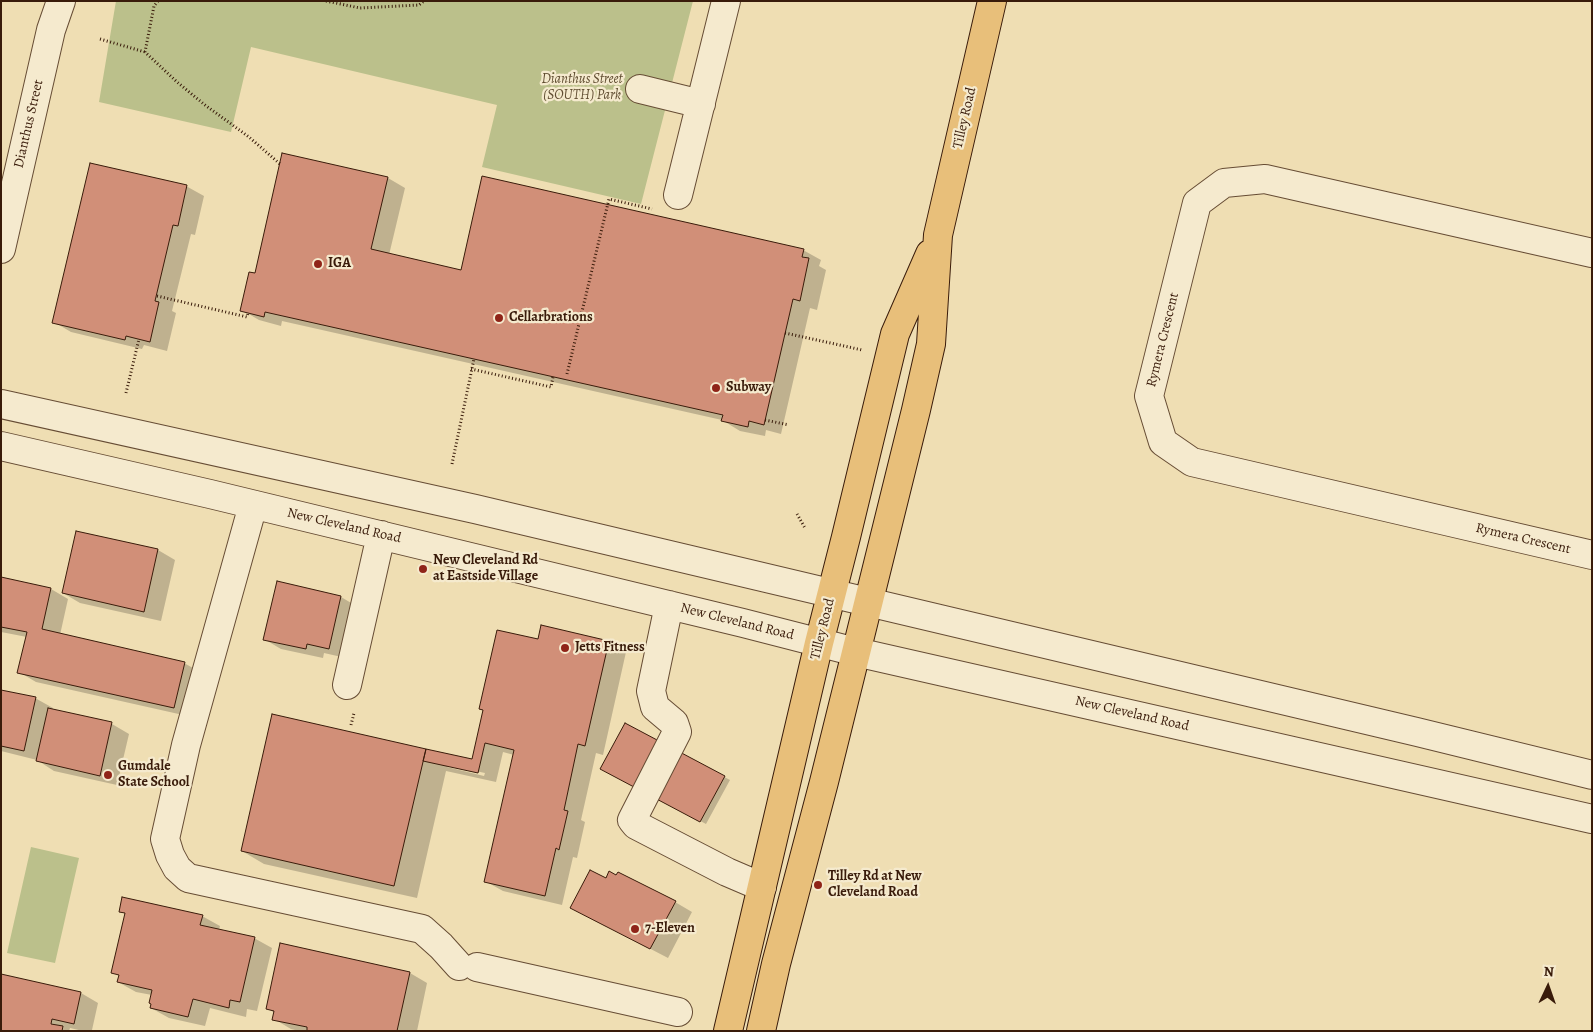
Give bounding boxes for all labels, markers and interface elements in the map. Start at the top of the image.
park label: Dianthus Street (SOUTH) Park [541,72,623,104]
street label: Dianthus Street [11,78,47,170]
street label: Tilley Road [950,86,980,150]
place label: IGA [328,256,351,272]
marker: IGA [312,258,324,270]
street label: Rymera Crescent [1143,291,1183,389]
place label: Cellarbrations [509,310,593,326]
marker: Cellarbrations [493,312,505,324]
place label: Subway [726,380,771,396]
marker: Subway [710,382,722,394]
street label: New Cleveland Road [285,505,403,547]
street label: Rymera Crescent [1474,520,1572,558]
place label: New Cleveland Rd at Eastside Village [433,553,538,586]
marker: New Cleveland Rd at Eastside Village [417,563,429,575]
street label: Tilley Road [807,597,839,661]
street label: New Cleveland Road [678,600,796,644]
place label: Jetts Fitness [575,640,645,656]
marker: Jetts Fitness [559,642,571,654]
street label: New Cleveland Road [1073,693,1191,735]
place label: Gumdale State School [118,759,190,792]
marker: Gumdale State School [102,769,114,781]
place label: Tilley Rd at New Cleveland Road [828,869,922,902]
marker: Tilley Rd at New Cleveland Road [812,879,824,891]
place label: 7-Eleven [645,921,695,937]
marker: 7-Eleven [629,923,641,935]
north arrow [1523,962,1573,1012]
text: N [1543,962,1554,981]

